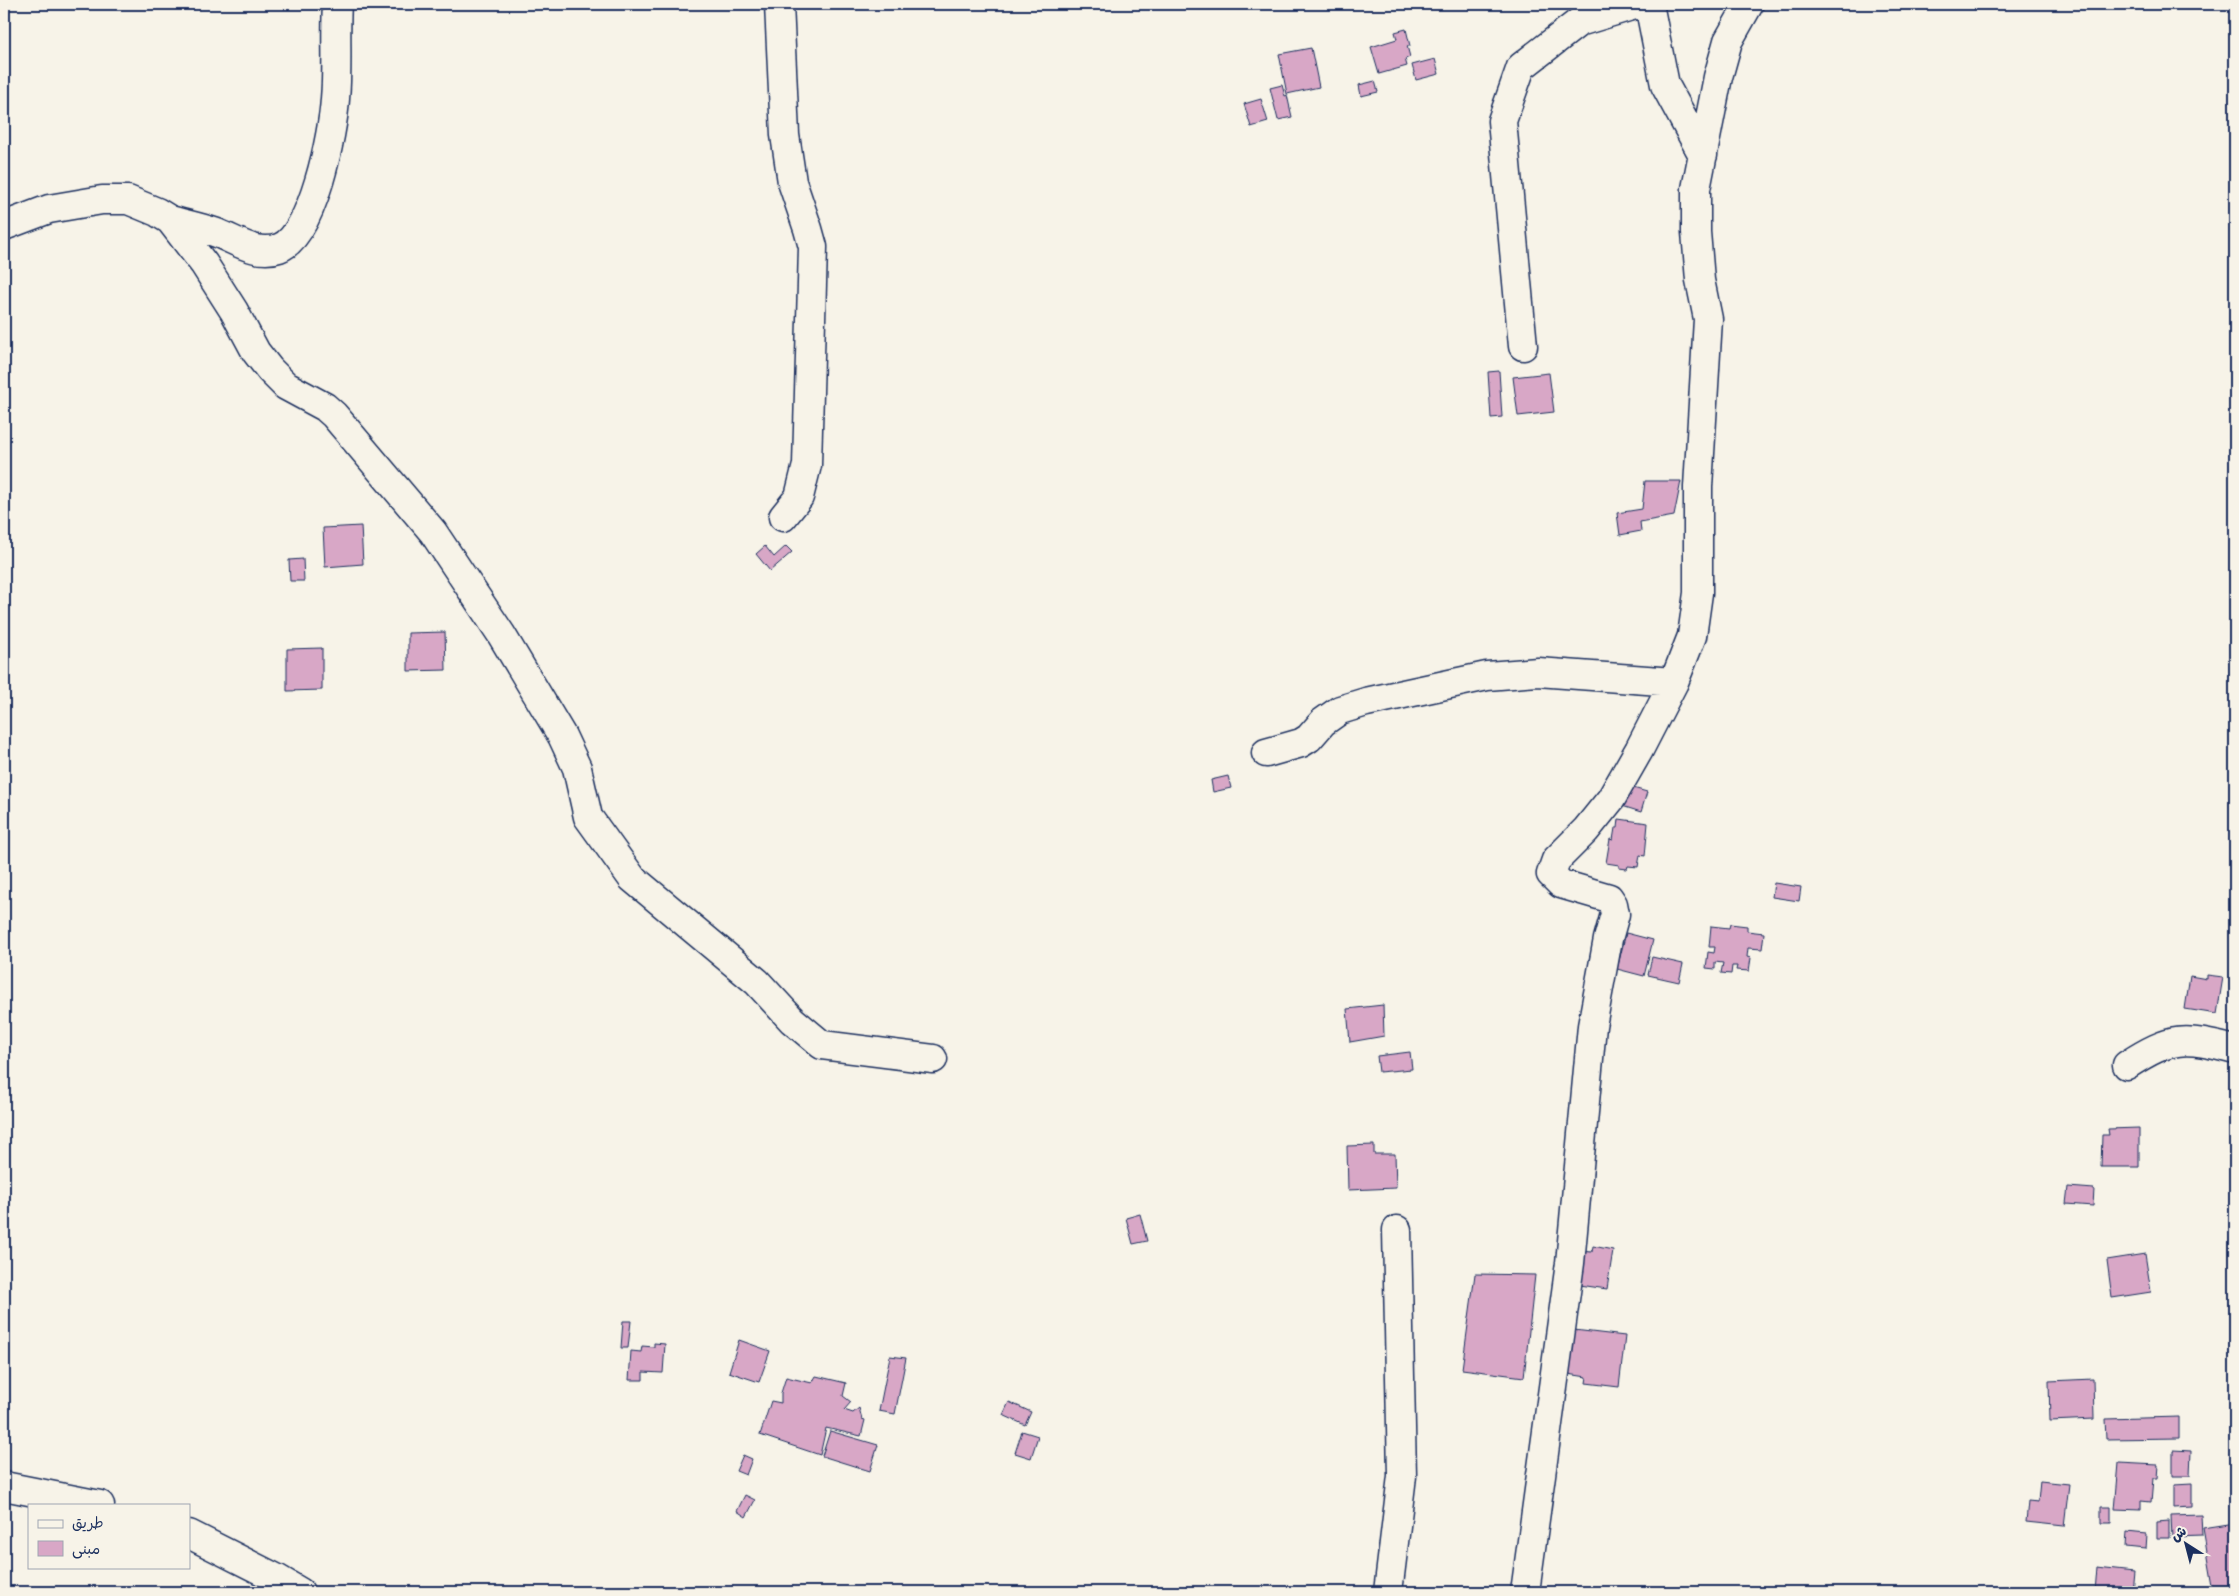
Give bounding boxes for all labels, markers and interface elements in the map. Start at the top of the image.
legend [28,1504,190,1568]
text: طريق [72,1510,104,1536]
north arrow [2162,1518,2212,1568]
text: ش [2165,1519,2192,1549]
text: مبنى [72,1536,100,1562]

